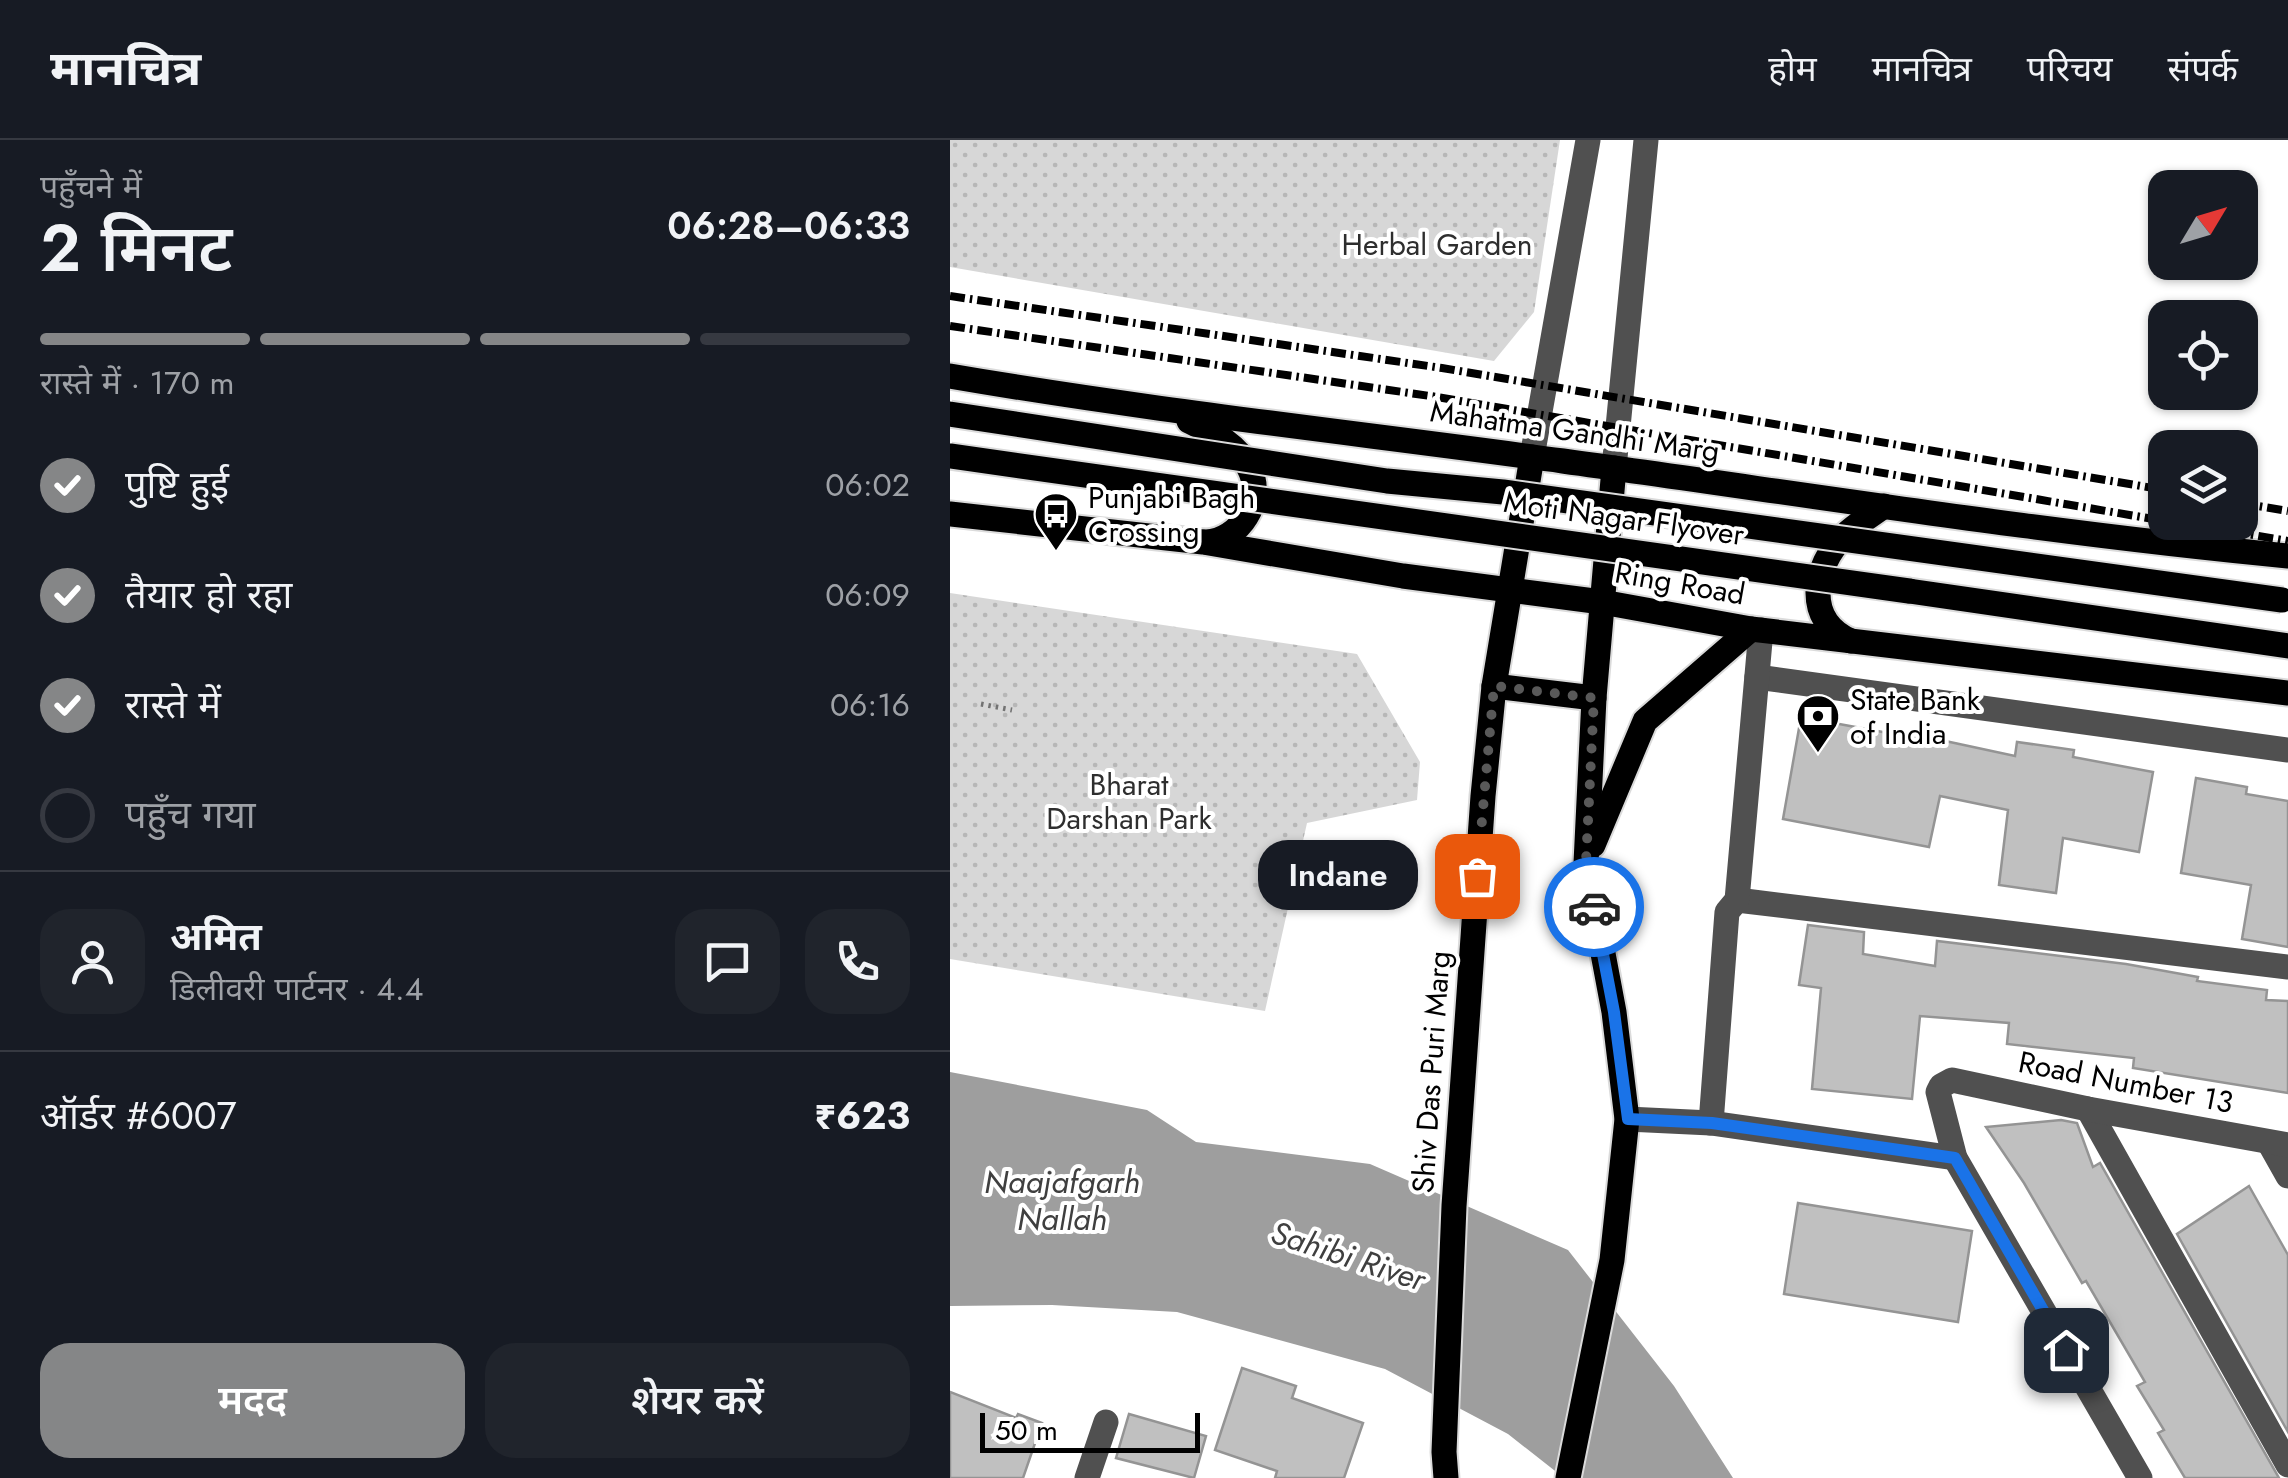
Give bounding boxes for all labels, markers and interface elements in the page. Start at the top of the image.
text: मानचित्र [50,34,201,103]
text: होम [1768,44,1817,94]
text: मानचित्र [1872,44,1972,94]
text: परिचय [2027,44,2113,94]
text: संपर्क [2168,44,2238,94]
text: पहुँचने में [40,164,142,210]
north arrow [2148,170,2258,280]
map controls [2148,170,2258,540]
text: 06:28–06:33 [667,198,910,253]
text: 2 मिनट [40,201,232,295]
park label: Herbal Garden [1342,223,1532,266]
button: locate [2148,300,2258,410]
text: रास्ते में · 170 m [40,360,235,406]
street label: Mahatma Gandhi Marg [1428,389,1722,473]
button: layers [2148,430,2258,540]
text: पुष्टि हुई [125,457,229,512]
icon: check [40,458,95,513]
text: 06:02 [825,462,910,508]
place label: Punjabi Bagh Crossing [1088,476,1255,553]
street label: Moti Nagar Flyover [1501,480,1748,556]
bus stop icon: Punjabi Bagh Crossing [1033,491,1079,552]
street label: Ring Road [1612,550,1748,616]
text: तैयार हो रहा [125,567,292,622]
icon: check [40,568,95,623]
text: 06:09 [825,572,910,618]
text: रास्ते में [125,677,221,732]
icon: check [40,678,95,733]
place label: State Bank of India [1850,678,1981,755]
text: 06:16 [830,682,910,728]
bank icon: State Bank of India [1795,693,1841,754]
park label: Bharat Darshan Park [1046,763,1213,840]
text: पहुँच गया [125,787,256,842]
pin [1435,834,1520,919]
callout: Indane [1257,841,1417,911]
icon: bag [1450,849,1505,904]
text: Indane [1289,852,1387,898]
courier [1544,857,1644,957]
icon: car [1567,880,1622,935]
button: person [40,909,145,1014]
text: अमित [170,909,262,964]
button: chat [675,909,780,1014]
button: phone [805,909,910,1014]
street label: Shiv Das Puri Marg [1401,950,1461,1194]
text: डिलीवरी पार्टनर · 4.4 [170,966,423,1012]
street label: Road Number 13 [2015,1040,2237,1124]
text: ऑर्डर #6007 [40,1088,237,1143]
text: ₹623 [814,1088,910,1143]
water label: Naajafgarh Nallah [984,1159,1140,1242]
water label: Sahibi River [1265,1209,1433,1303]
pin [2024,1308,2109,1393]
icon: home [2039,1323,2094,1378]
button: मदद [40,1343,465,1458]
button: शेयर करें [485,1343,910,1458]
scale bar [980,1408,1200,1452]
text: 50 m [995,1410,1058,1451]

